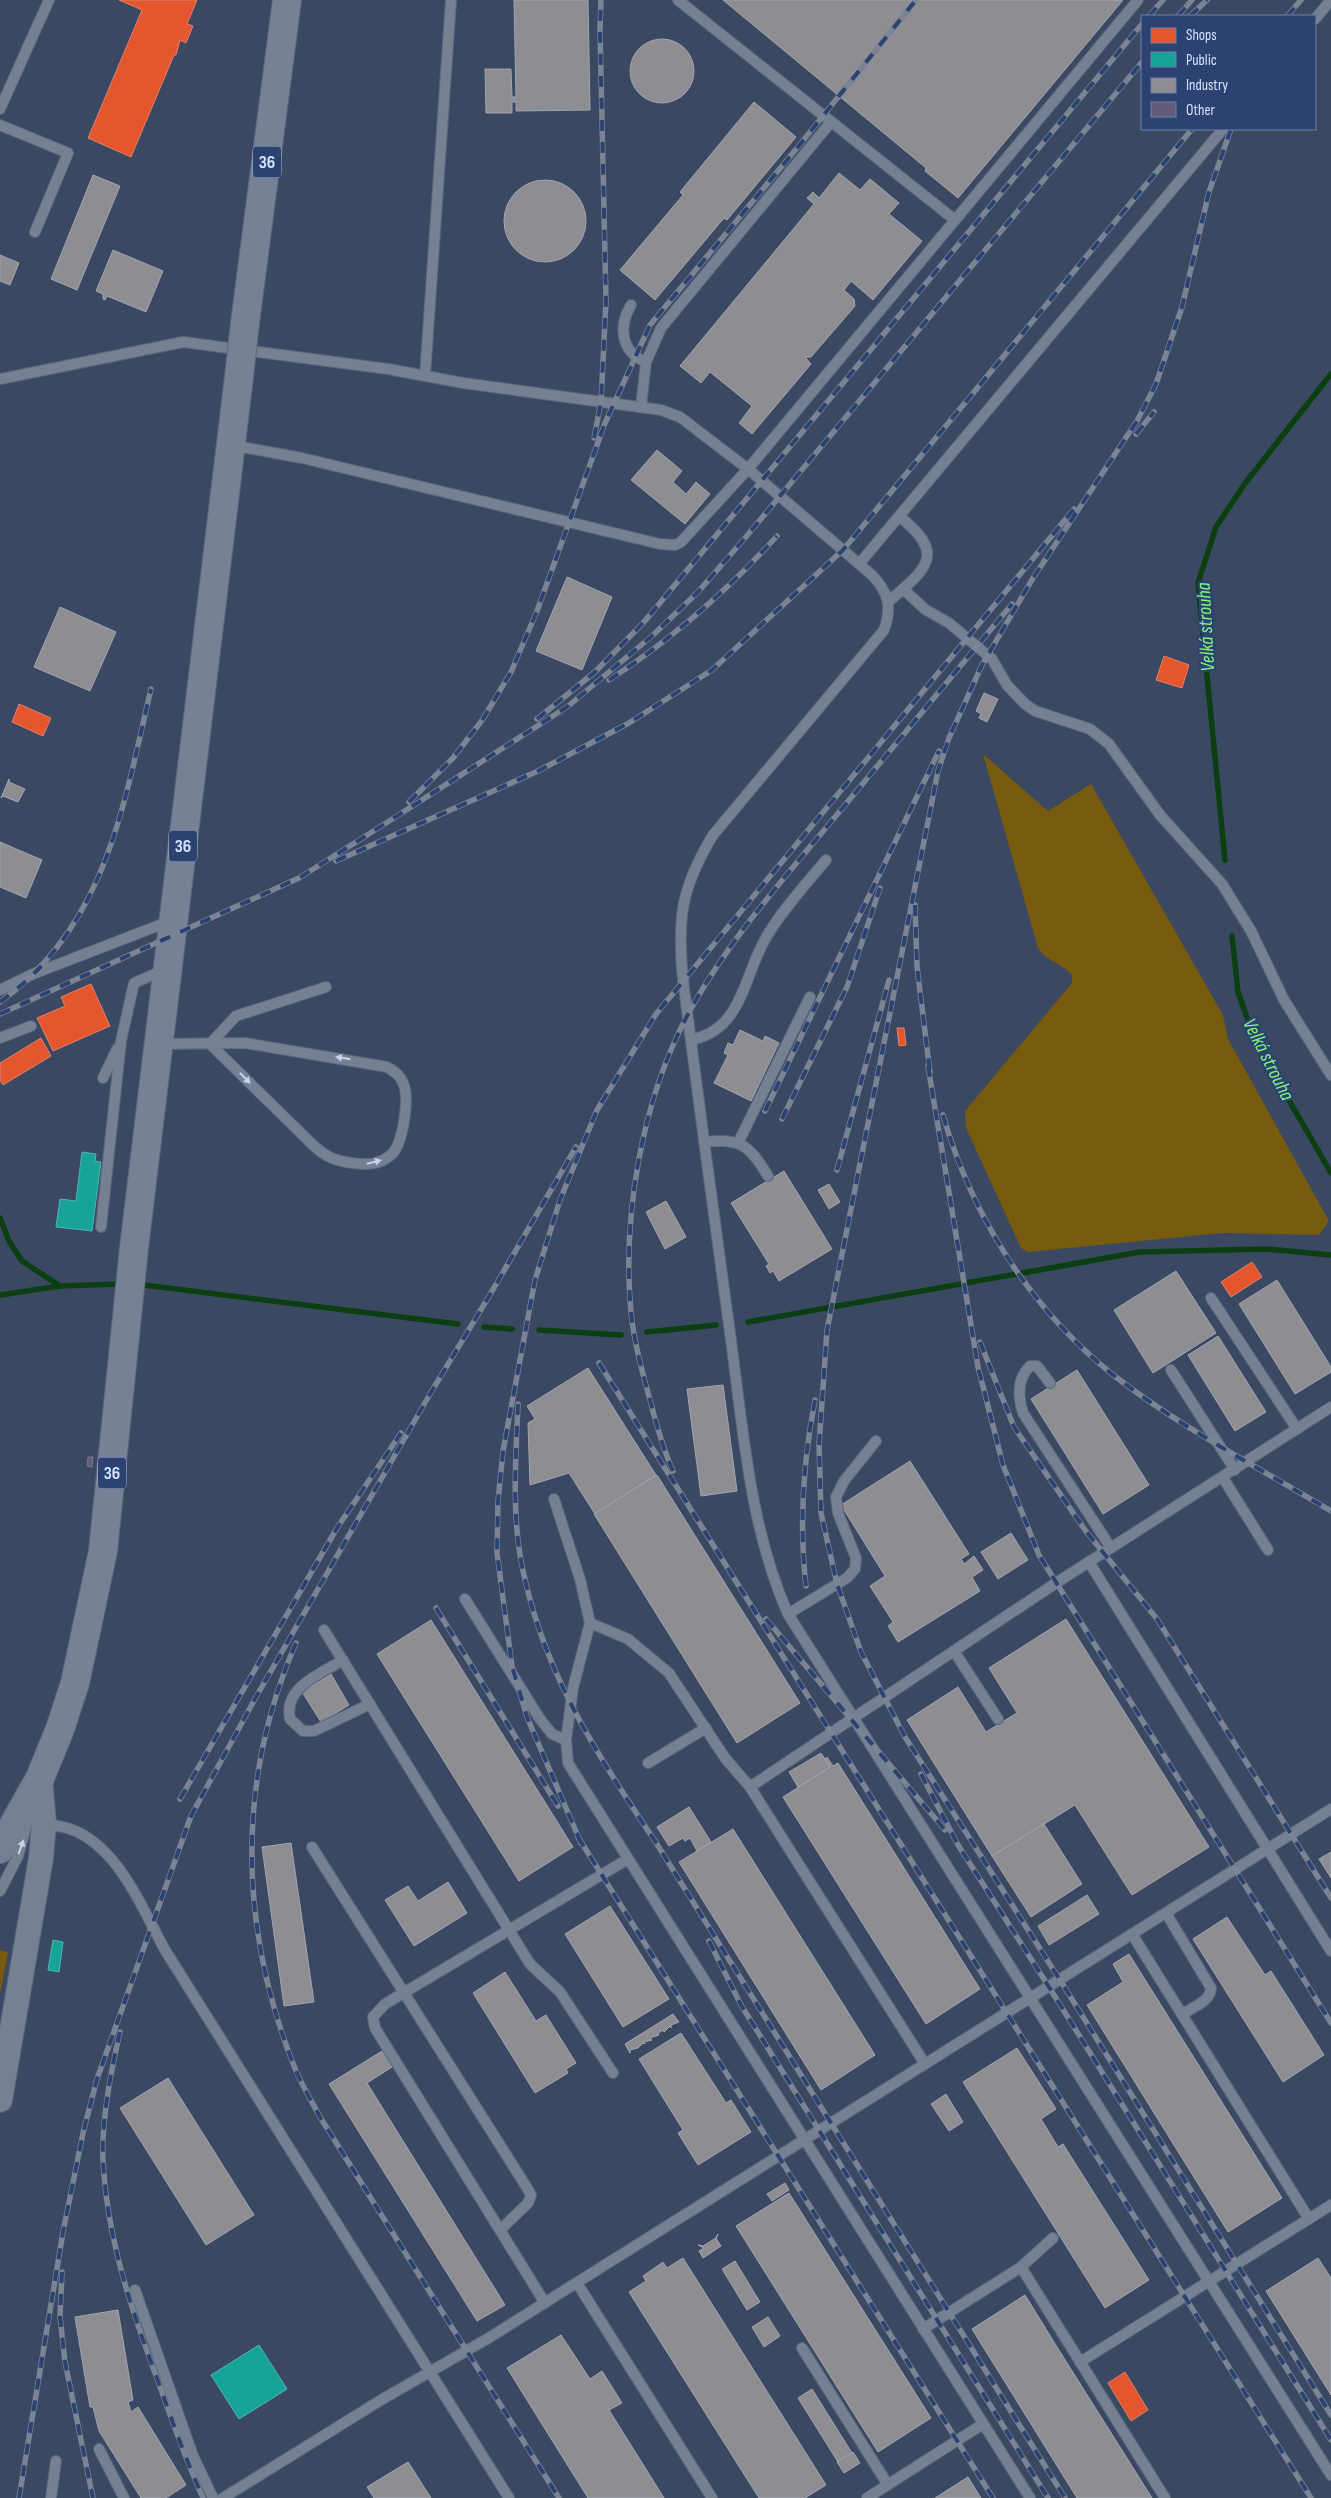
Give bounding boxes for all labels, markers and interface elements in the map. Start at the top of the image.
legend [1141,15,1316,130]
text: Shops [1186,26,1217,45]
text: Public [1186,51,1217,70]
text: Industry [1186,76,1228,95]
text: Other [1186,101,1215,120]
road number: 36 [253,146,281,178]
water label: Velká strouha [1192,582,1220,672]
road number: 36 [169,830,197,861]
water label: Velká strouha [1237,1014,1299,1105]
one-way arrow [335,1054,351,1062]
one-way arrow [239,1072,251,1084]
one-way arrow [367,1158,382,1166]
road number: 36 [98,1458,126,1489]
one-way arrow [17,1839,25,1854]

